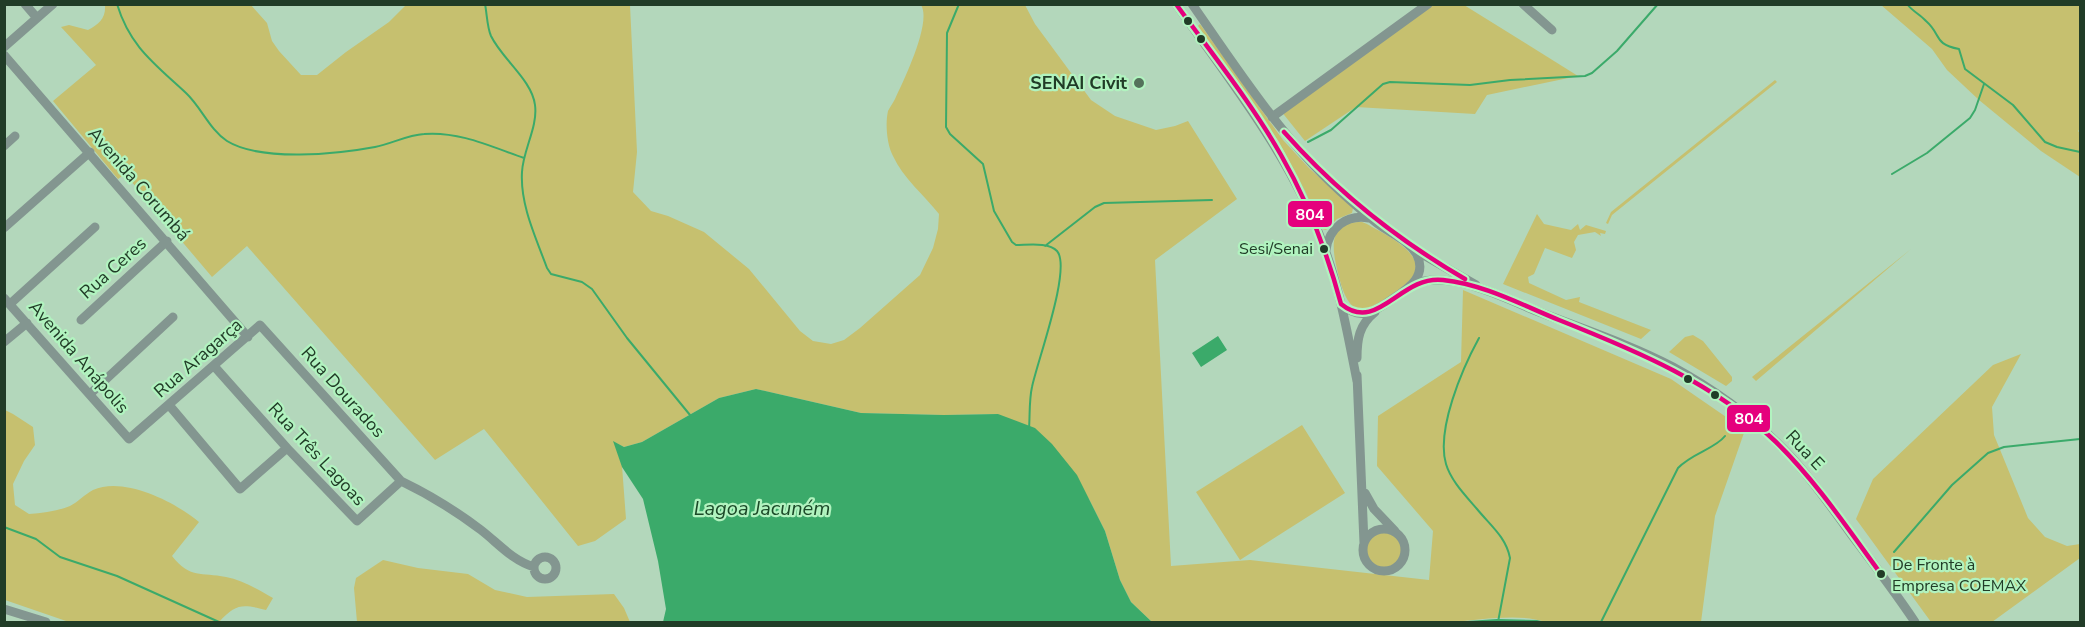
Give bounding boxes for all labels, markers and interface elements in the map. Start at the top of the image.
unlabelled marker [1182,15,1194,27]
unlabelled marker [1195,33,1207,45]
place label: SENAI Civit [1030,71,1127,95]
marker: SENAI Civit [1132,76,1146,90]
street label: Avenida Corumbá [83,122,195,246]
line badge: 804 [1287,200,1333,228]
text: 804 [1296,204,1325,226]
street label: Rua Ceres [75,232,151,304]
place label: Sesi/Senai [1239,238,1313,260]
marker: Sesi/Senai [1318,243,1330,255]
street label: Avenida Anápolis [23,296,135,418]
street label: Rua Aragarça [149,313,247,403]
street label: Rua Dourados [296,341,390,443]
unlabelled marker [1682,373,1694,385]
unlabelled marker [1709,389,1721,401]
street label: Rua Três Lagoas [263,397,371,511]
line badge: 804 [1726,404,1771,433]
text: 804 [1735,408,1764,430]
street label: Rua E [1780,425,1830,475]
water label: Lagoa Jacuném [694,495,830,522]
place label: De Fronte à Empresa COEMAX [1892,554,2027,597]
marker: De Fronte à Empresa COEMAX [1875,568,1887,580]

